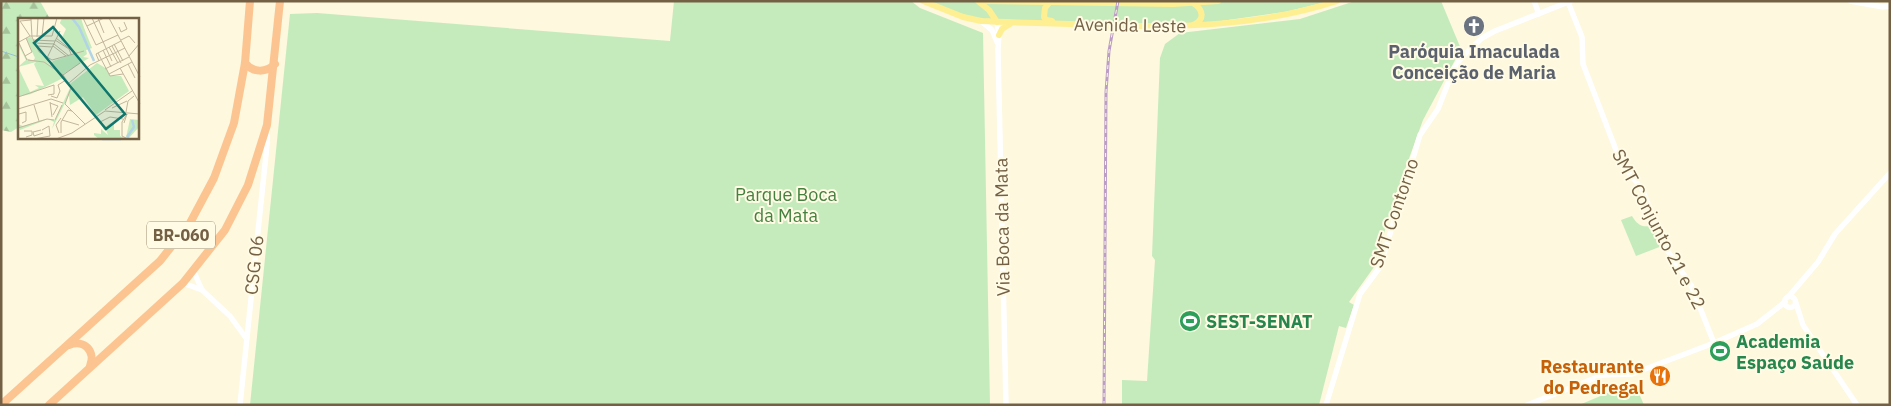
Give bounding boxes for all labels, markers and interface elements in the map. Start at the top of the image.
street label: Avenida Leste [1074,13,1186,37]
church icon: Paróquia Imaculada Conceição de Maria [1462,14,1486,38]
inset map [18,18,139,139]
place label: Paróquia Imaculada Conceição de Maria [1388,40,1560,84]
street label: SMT Conjunto 21 e 22 [1607,145,1711,313]
street label: SMT Contorno [1365,155,1423,271]
street label: Via Boca da Mata [989,157,1015,296]
park label: Parque Boca da Mata [735,183,837,227]
road number: BR-060 [147,222,215,248]
street label: CSG 06 [239,234,269,296]
sports icon: SEST-SENAT [1178,309,1202,333]
place label: SEST-SENAT [1206,310,1313,333]
place label: Academia Espaço Saúde [1736,330,1854,374]
sports icon: Academia Espaço Saúde [1708,339,1732,363]
place label: Restaurante do Pedregal [1540,355,1645,399]
restaurant icon: Restaurante do Pedregal [1648,364,1672,388]

